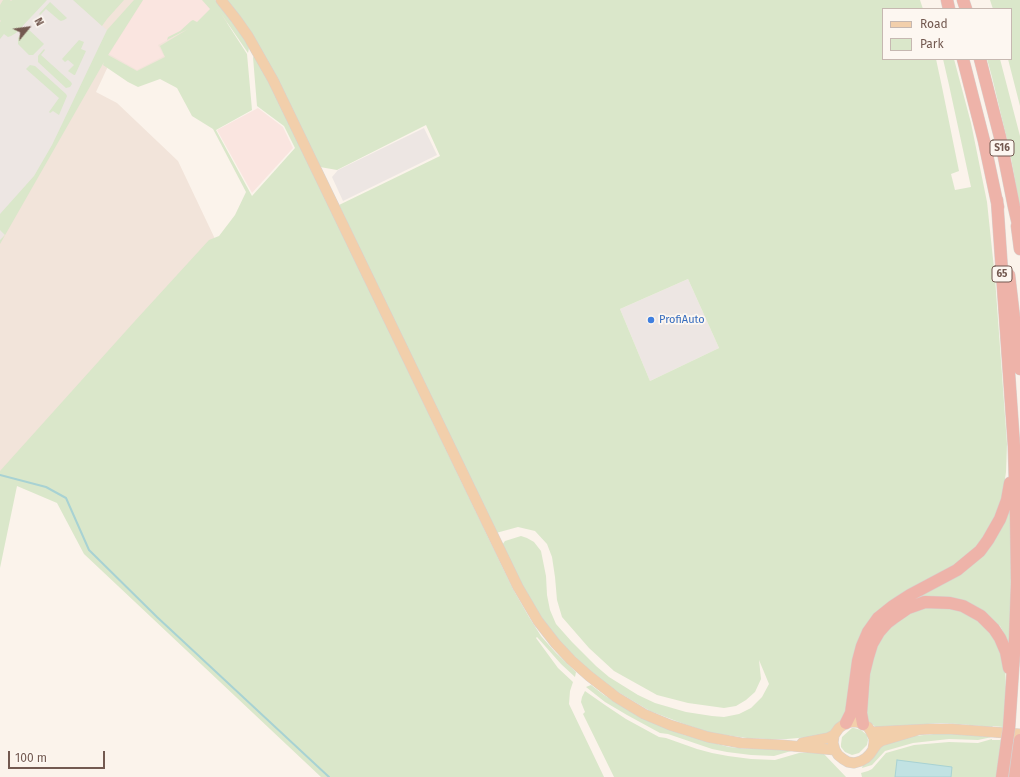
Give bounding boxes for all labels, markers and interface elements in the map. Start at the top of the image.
north arrow [8,8,48,48]
legend [882,8,1012,60]
text: N [31,16,46,28]
text: Road [920,17,948,31]
text: Park [920,37,944,51]
road number: S16 [990,140,1014,156]
road number: 65 [992,266,1012,282]
place label: ProfiAuto [659,313,705,327]
marker: ProfiAuto [646,315,656,325]
scale bar [10,743,107,769]
text: 100 m [15,751,47,765]

